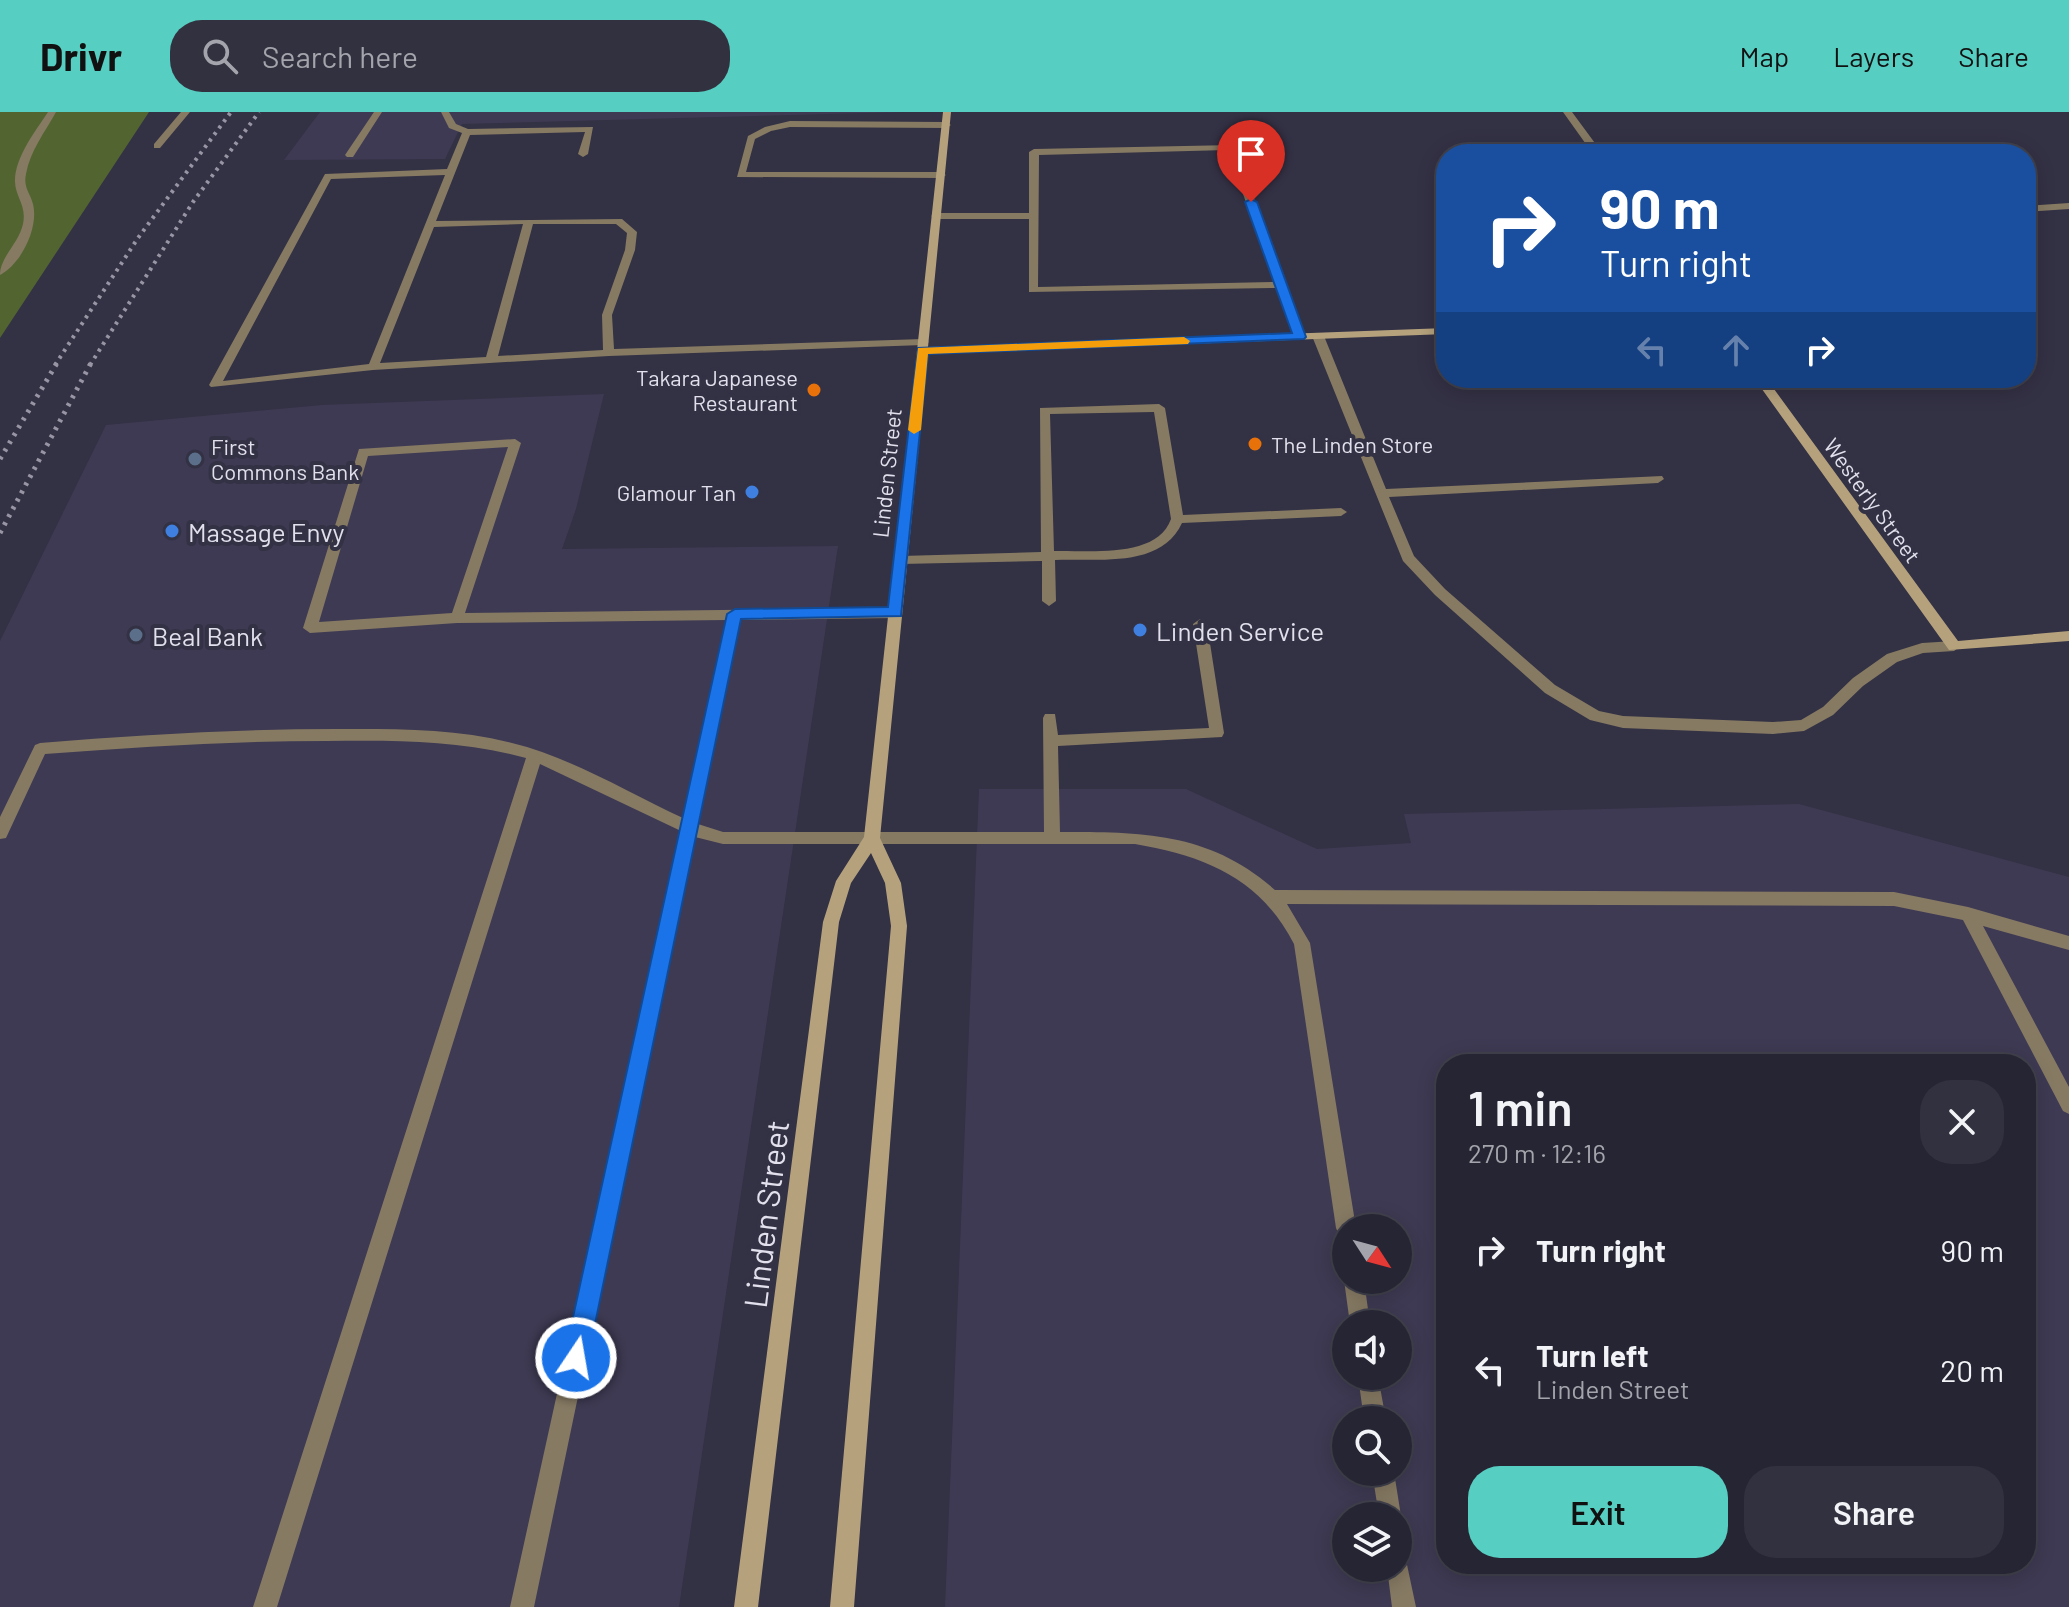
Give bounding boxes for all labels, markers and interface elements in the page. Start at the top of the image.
search box [170,20,730,92]
text: Drivr [40,33,122,79]
icon: search [198,34,242,78]
text: Search here [262,38,418,74]
text: Map [1739,39,1789,73]
text: Layers [1833,39,1914,73]
text: Share [1958,39,2029,73]
pin [1217,120,1285,202]
icon: arrive [1229,132,1273,176]
text: 90 m [1600,173,1720,240]
icon: right [1468,176,1572,280]
text: Turn right [1600,241,1752,284]
icon: left [1630,328,1674,372]
icon: ahead [1714,328,1758,372]
icon: right [1798,328,1842,372]
place label: Takara Japanese Restaurant [636,364,798,415]
marker: Takara Japanese Restaurant [805,381,823,399]
street label: Linden Street [866,407,906,539]
place label: The Linden Store [1271,431,1433,457]
place label: First Commons Bank [211,433,359,484]
street label: Westerly Street [1819,433,1927,567]
marker: The Linden Store [1246,435,1264,453]
marker: First Commons Bank [186,450,204,468]
place label: Glamour Tan [617,479,736,505]
marker: Glamour Tan [743,483,761,501]
place label: Massage Envy [188,516,345,547]
marker: Massage Envy [163,522,181,540]
place label: Linden Service [1156,615,1324,646]
place label: Beal Bank [152,620,263,651]
marker: Linden Service [1131,621,1149,639]
marker: Beal Bank [127,626,145,644]
text: 1 min [1468,1078,1573,1136]
button: close [1920,1080,2004,1164]
street label: Linden Street [735,1118,795,1310]
text: 270 m · 12:16 [1468,1137,1606,1168]
north arrow [1332,1214,1412,1294]
map controls [1332,1214,1412,1582]
icon: right [1468,1228,1512,1272]
text: Turn right [1536,1232,1666,1268]
text: 90 m [1941,1232,2004,1268]
button: sound [1332,1310,1412,1390]
position arrow [534,1316,618,1400]
text: Turn left [1536,1337,1649,1373]
icon: left [1468,1348,1512,1392]
text: 20 m [1940,1352,2004,1388]
text: Linden Street [1536,1373,1689,1404]
button: search [1332,1406,1412,1486]
button: Exit [1468,1466,1728,1558]
button: Share [1744,1466,2004,1558]
button: layers [1332,1502,1412,1582]

